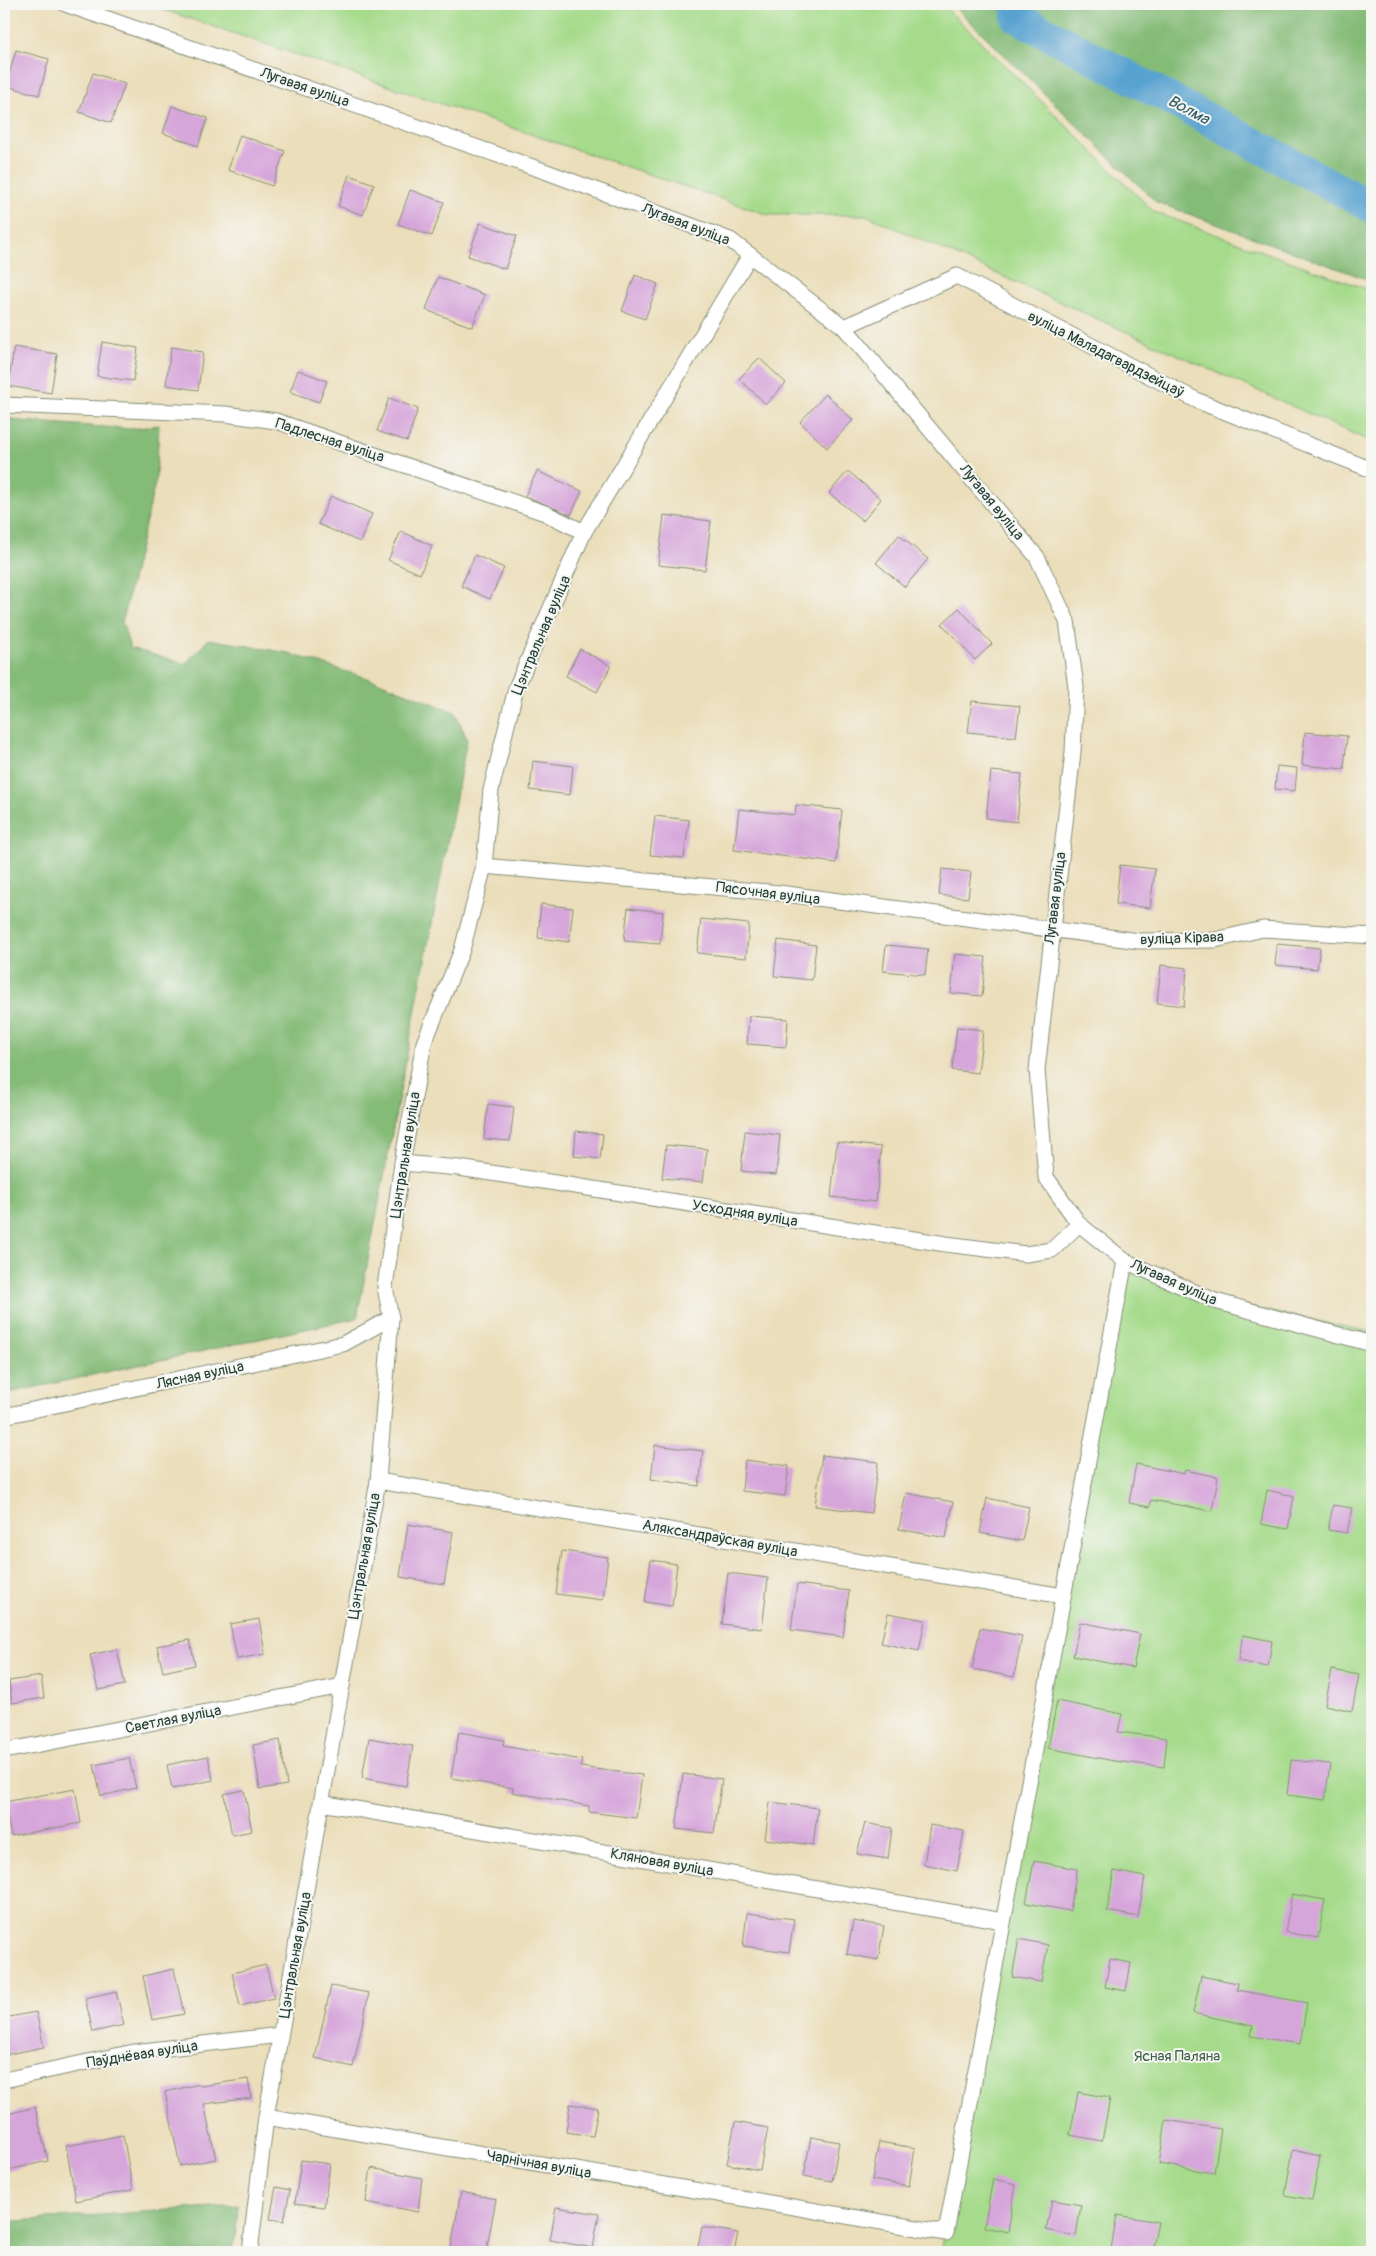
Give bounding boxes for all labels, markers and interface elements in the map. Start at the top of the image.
street label: Лугавая вуліца [257,63,352,112]
water label: Волма [1164,91,1214,130]
street label: Лугавая вуліца [638,199,733,250]
street label: вуліца Маладагвардзейцаў [1024,307,1188,402]
street label: Падлесная вуліца [273,414,387,467]
street label: Лугавая вуліца [954,459,1028,544]
street label: Цэнтральная вуліца [508,573,575,698]
street label: Лугавая вуліца [1040,851,1071,946]
street label: Пясочная вуліца [715,878,821,909]
street label: вуліца Кірава [1140,928,1224,949]
street label: Цэнтральная вуліца [386,1090,425,1220]
street label: Усходняя вуліца [691,1196,799,1231]
street label: Лугавая вуліца [1127,1254,1220,1310]
street label: Лясная вуліца [154,1357,246,1394]
street label: Цэнтральная вуліца [344,1491,385,1621]
street label: Аляксандраўская вуліца [641,1515,799,1562]
street label: Светлая вуліца [123,1701,223,1738]
street label: Кляновая вуліца [609,1844,715,1881]
street label: Цэнтральная вуліца [275,1890,316,2020]
street label: Паўднёвая вуліца [85,2036,199,2073]
park label: Ясная Паляна [1134,2047,1220,2066]
street label: Чарнічная вуліца [485,2146,593,2183]

